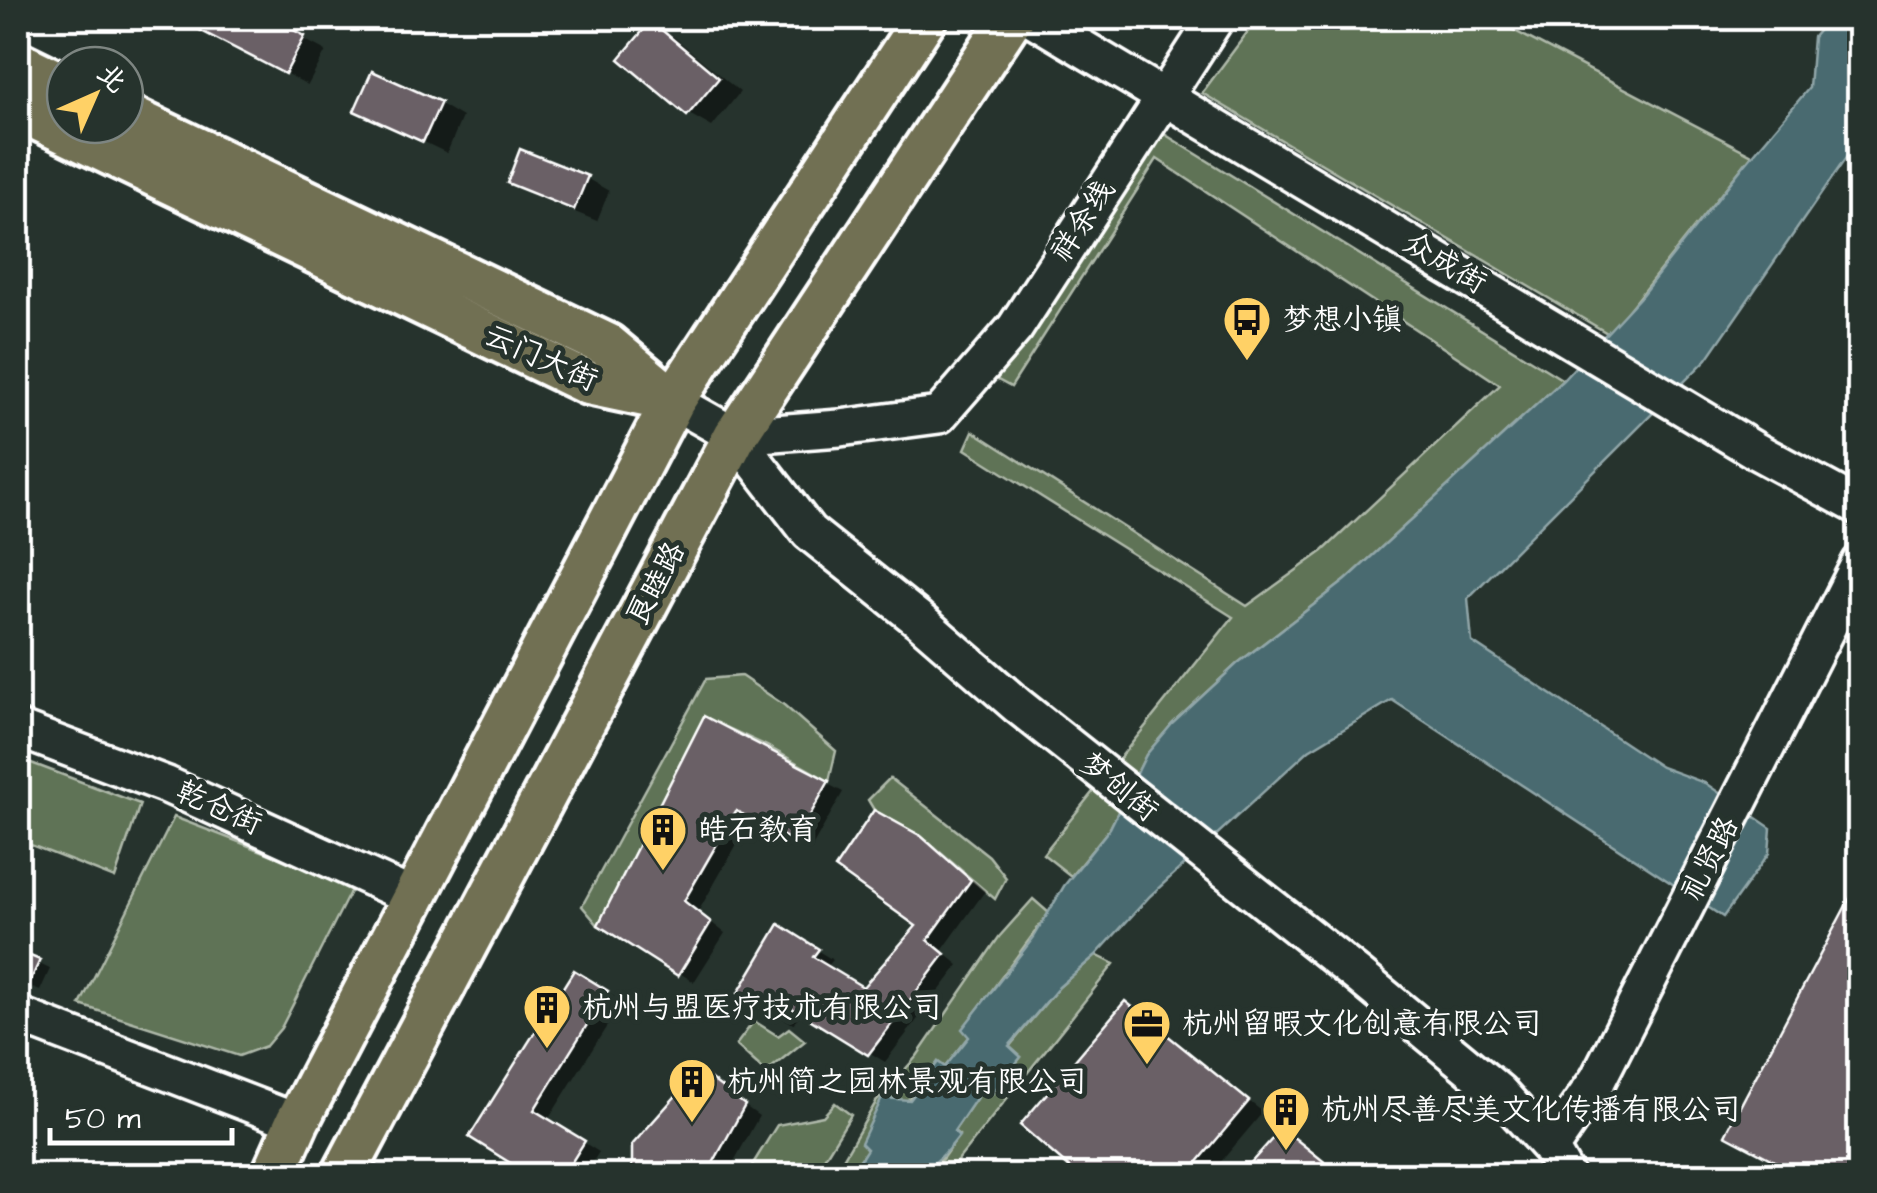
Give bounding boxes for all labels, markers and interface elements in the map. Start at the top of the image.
north arrow [45,45,145,145]
text: 北 [88,55,135,102]
street label: 祥余线 [1041,172,1125,270]
street label: 众成街 [1396,222,1494,304]
bus stop icon: 梦想小镇 [1221,294,1273,362]
place label: 梦想小镇 [1282,299,1402,341]
street label: 云门大街 [478,314,604,402]
street label: 良睦路 [616,534,696,634]
street label: 梦创街 [1071,742,1167,832]
street label: 乾仓街 [169,771,269,845]
building icon: 皓石教育 [637,804,689,872]
place label: 皓石教育 [698,809,818,851]
street label: 礼贤路 [1671,809,1749,909]
building icon: 杭州与盟医疗技术有限公司 [521,982,573,1050]
place label: 杭州与盟医疗技术有限公司 [582,987,942,1029]
office icon: 杭州留暇文化创意有限公司 [1121,998,1173,1066]
place label: 杭州留暇文化创意有限公司 [1182,1003,1542,1045]
building icon: 杭州简之园林景观有限公司 [666,1056,718,1124]
place label: 杭州简之园林景观有限公司 [727,1061,1087,1103]
scale bar [50,1083,232,1145]
building icon: 杭州尽善尽美文化传播有限公司 [1260,1084,1312,1152]
place label: 杭州尽善尽美文化传播有限公司 [1321,1089,1741,1131]
text: 50 m [65,1098,141,1140]

